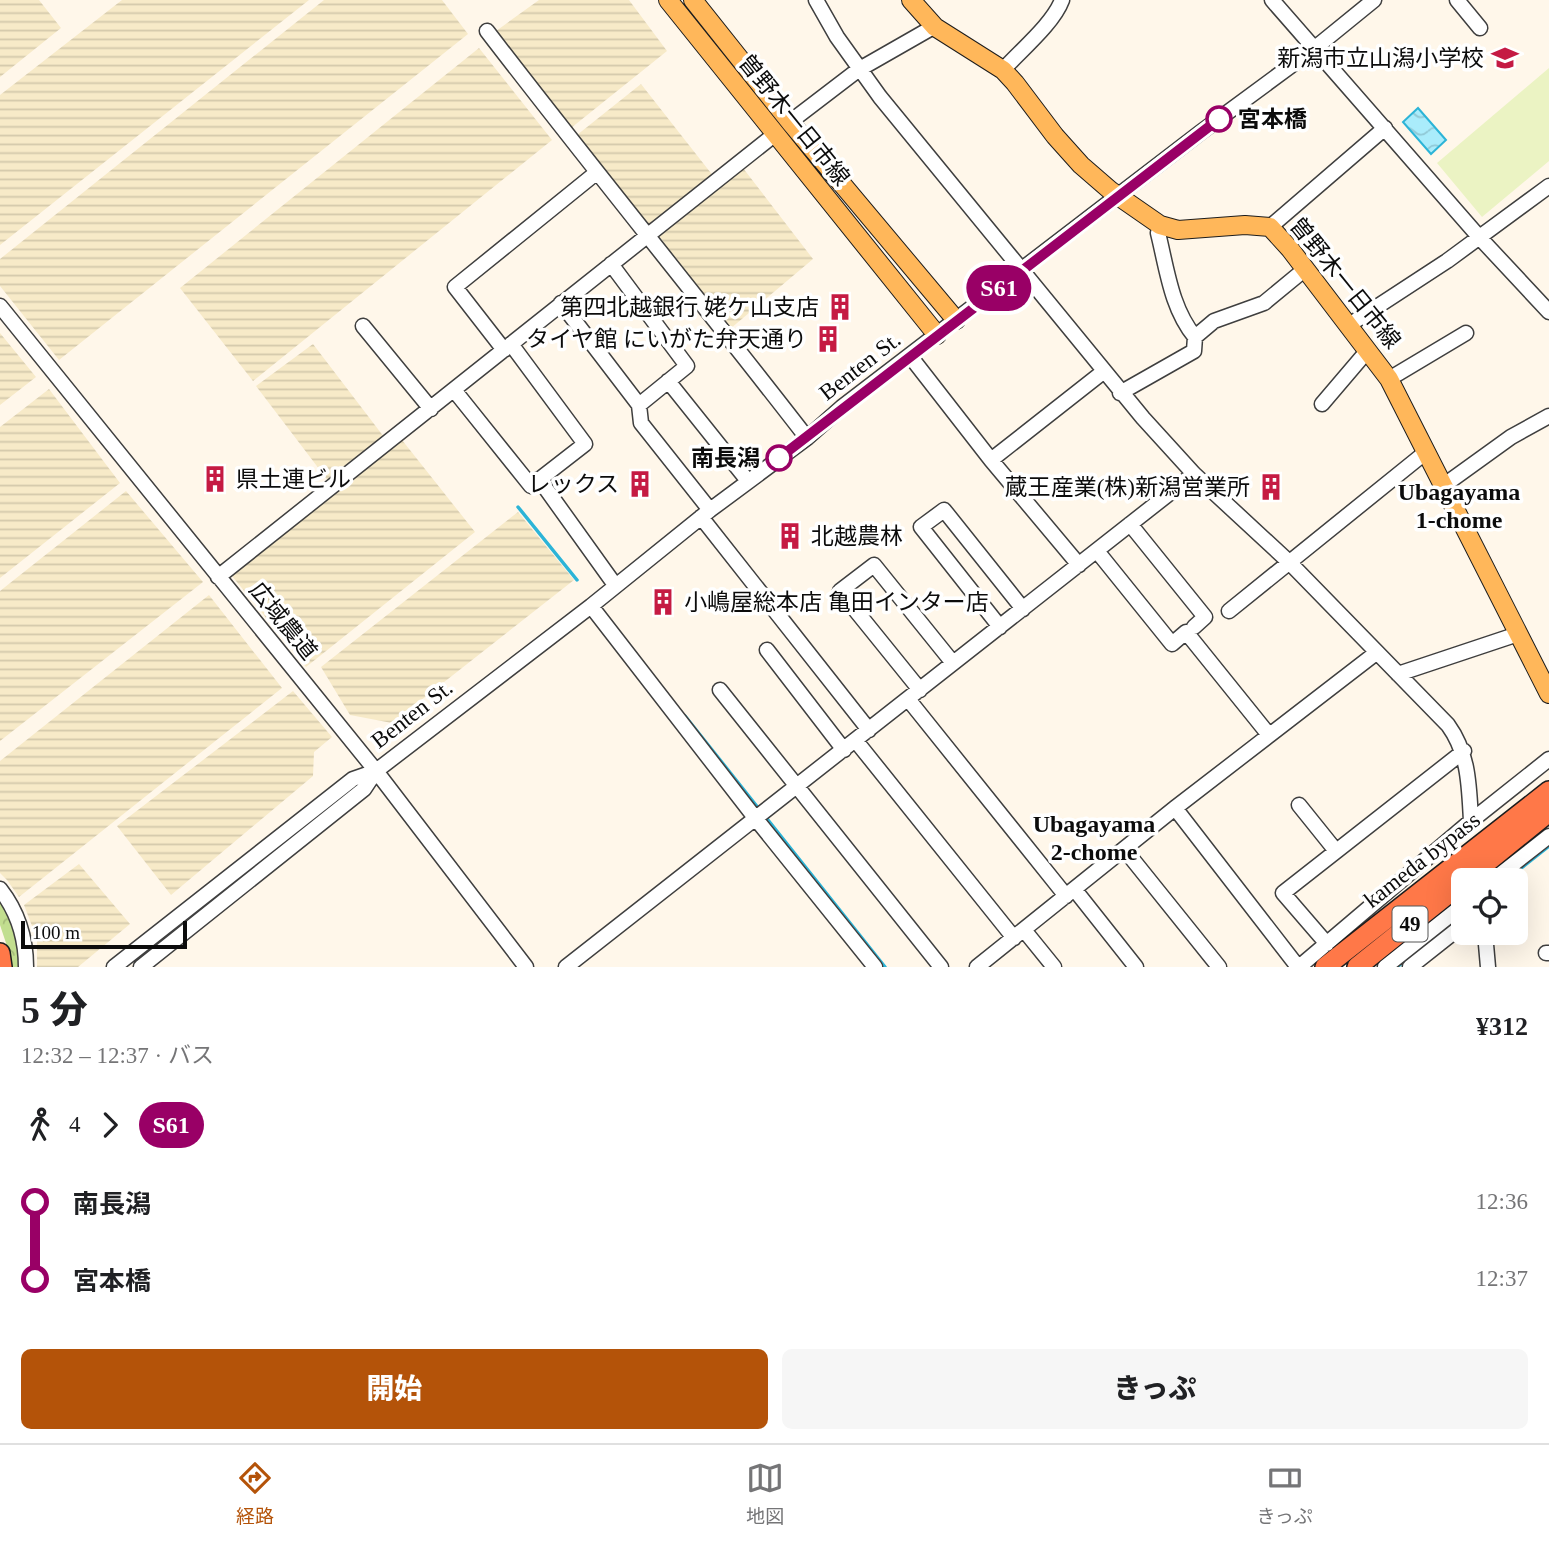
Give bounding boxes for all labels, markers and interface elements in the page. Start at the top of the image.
school or university icon: 新潟市立山潟小学校 [1490,43,1520,73]
place label: 新潟市立山潟小学校 [1277,46,1484,71]
street label: 曽野木一日市線 [734,50,854,190]
marker: 宮本橋 [1206,106,1232,132]
place label: 宮本橋 [1238,107,1307,132]
street label: 曽野木一日市線 [1285,213,1405,353]
line badge: S61 [959,265,1039,311]
text: S61 [980,275,1018,301]
building icon: 第四北越銀行 姥ケ山支店 [825,292,855,322]
place label: 第四北越銀行 姥ケ山支店 [560,295,819,320]
building icon: タイヤ館 にいがた弁天通り [813,324,843,354]
place label: タイヤ館 にいがた弁天通り [526,327,807,352]
street label: Benten St. [815,327,905,405]
marker: 南長潟 [766,445,792,471]
place label: 南長潟 [691,446,760,471]
building icon: 県土連ビル [200,464,230,494]
place label: 県土連ビル [236,467,351,492]
building icon: レックス [625,469,655,499]
place label: レックス [528,472,619,497]
building icon: 蔵王産業(株)新潟営業所 [1256,472,1286,502]
place label: 蔵王産業(株)新潟営業所 [1005,475,1250,500]
district label: Ubagayama 1-chome [1398,479,1520,533]
building icon: 北越農林 [775,521,805,551]
place label: 北越農林 [811,524,903,549]
street label: 広域農道 [244,577,322,665]
building icon: 小嶋屋総本店 亀田インター店 [648,587,678,617]
place label: 小嶋屋総本店 亀田インター店 [684,590,989,615]
street label: Benten St. [367,675,457,753]
street label: kameda bypass [1359,807,1485,913]
district label: Ubagayama 2-chome [1033,811,1155,865]
map controls [1451,868,1528,945]
button: locate [1451,868,1528,945]
road number: 49 [1392,906,1428,942]
scale bar [21,918,187,950]
text: 100 m [32,922,80,943]
text: 5 分 [21,989,88,1031]
text: ¥312 [1476,1012,1528,1041]
text: 12:32 – 12:37 · バス [21,1043,214,1068]
icon: walk [21,1106,59,1144]
icon: forward [91,1106,129,1144]
text: 4 [69,1112,81,1137]
text: S61 [153,1112,190,1138]
text: 12:36 [1476,1189,1528,1214]
text: 南長潟 [73,1190,151,1219]
text: 12:37 [1476,1266,1528,1291]
text: 宮本橋 [73,1267,151,1296]
button: 開始 [21,1349,768,1429]
button: きっぷ [782,1349,1528,1429]
tab: 経路 [236,1459,274,1528]
tab: 地図 [746,1459,784,1528]
tab: きっぷ [1257,1459,1313,1528]

